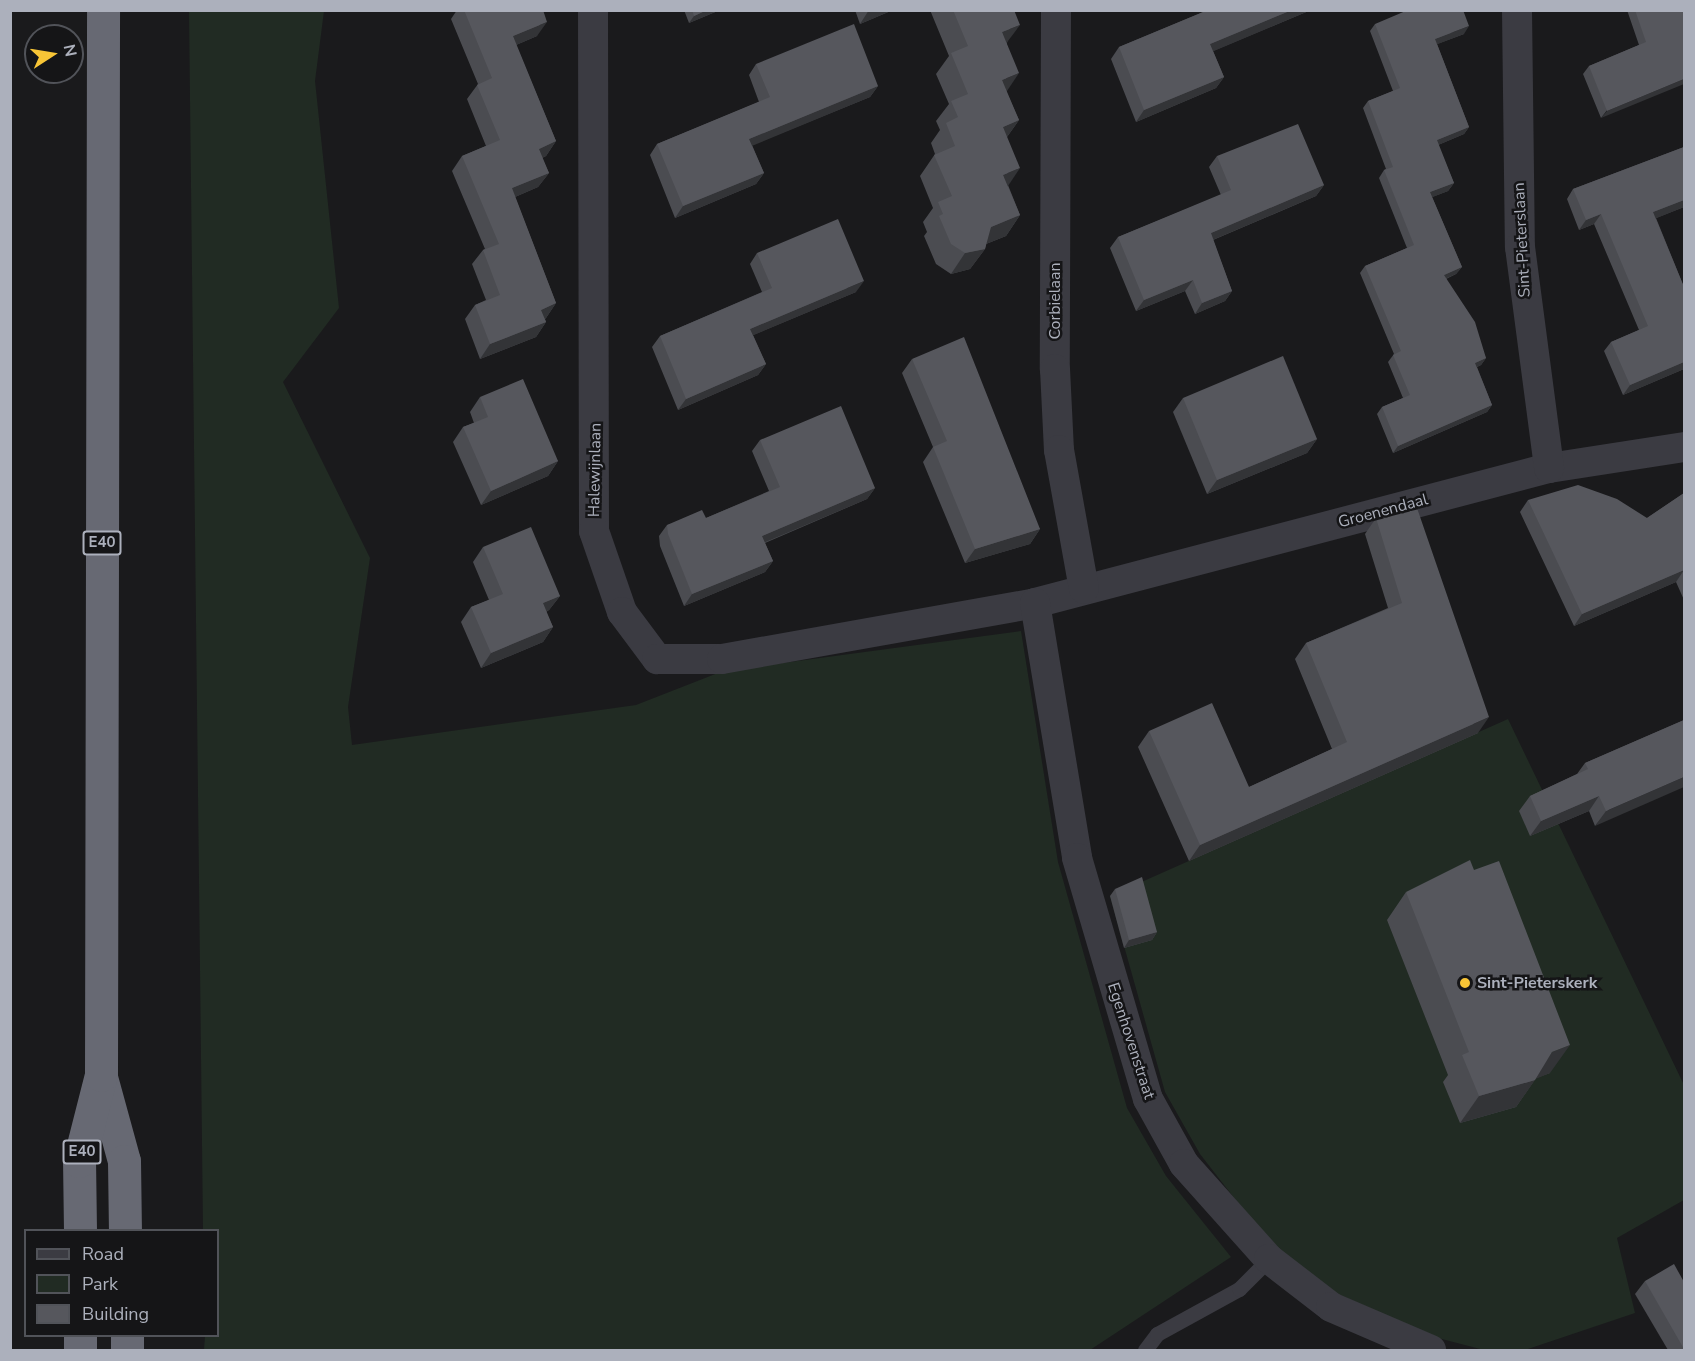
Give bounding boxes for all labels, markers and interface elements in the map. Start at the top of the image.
north arrow [24,24,84,84]
text: N [58,43,82,59]
street label: Sint-Pieterslaan [1509,182,1535,298]
street label: Corbielaan [1045,262,1065,340]
street label: Halewijnlaan [585,423,605,517]
street label: Groenendaal [1336,490,1430,532]
road number: E40 [82,531,122,555]
place label: Sint-Pieterskerk [1477,973,1597,993]
marker: Sint-Pieterskerk [1458,976,1472,990]
street label: Egenhovenstraat [1103,980,1159,1102]
road number: E40 [62,1140,101,1164]
legend [24,1229,219,1337]
text: Road [82,1242,124,1266]
text: Park [82,1272,118,1296]
text: Building [82,1302,149,1326]

